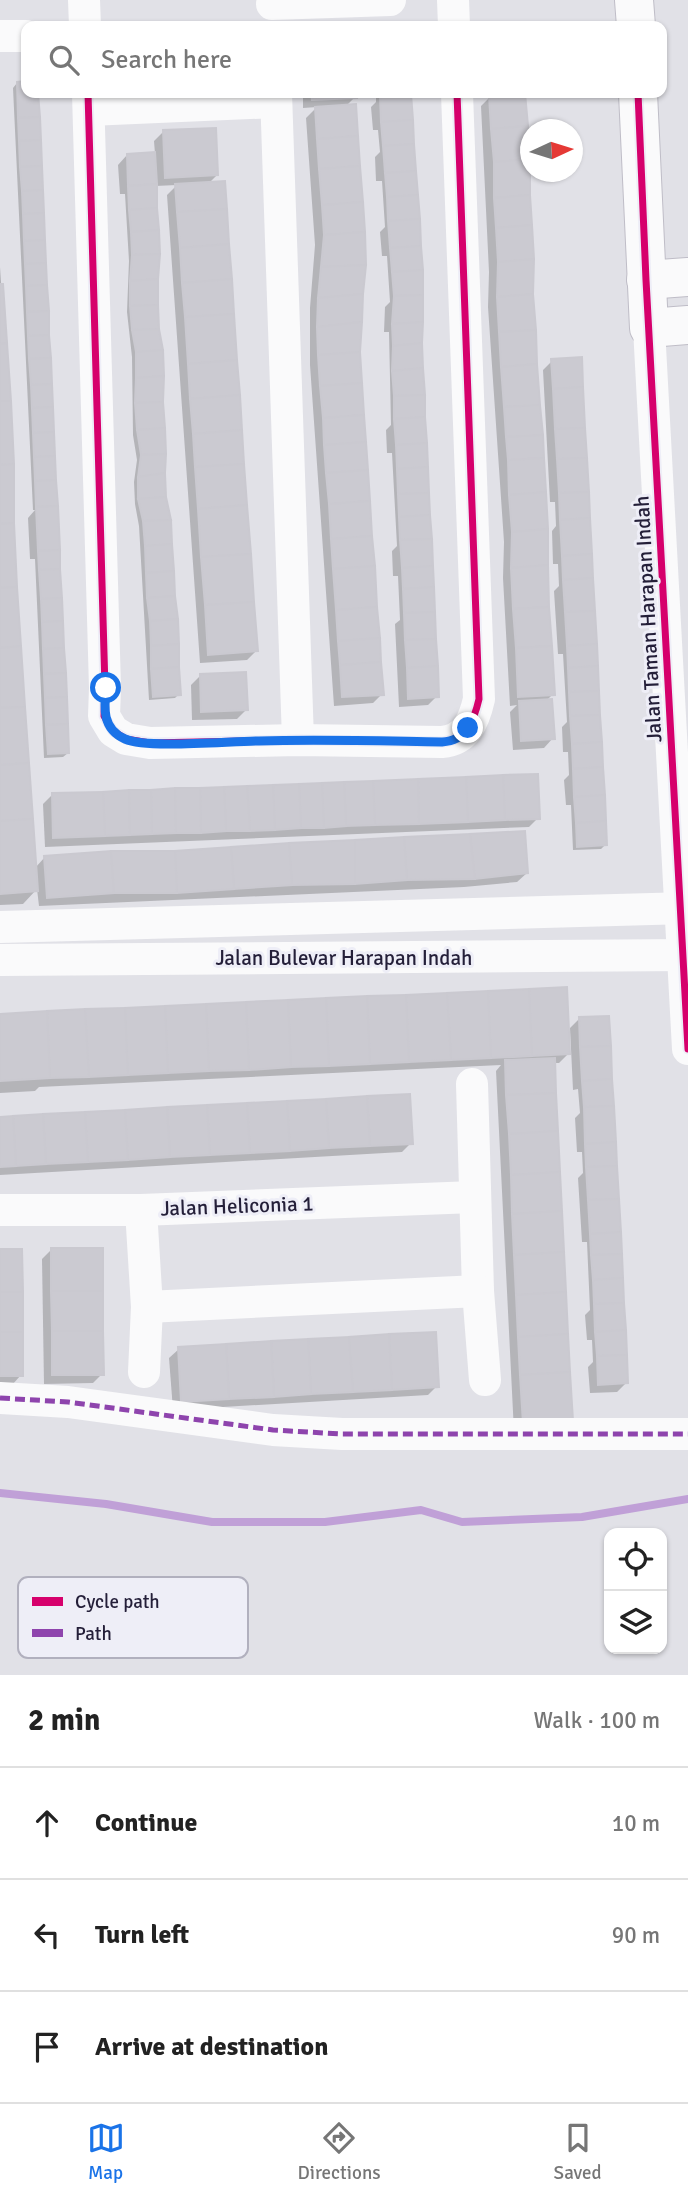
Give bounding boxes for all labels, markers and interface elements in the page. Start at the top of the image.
search box [21,21,667,98]
icon: search [45,41,83,79]
text: Search here [101,44,232,76]
north arrow [520,119,583,182]
street label: Jalan Taman Harapan Indah [629,495,667,743]
route start [90,672,121,703]
route end [452,712,483,743]
street label: Jalan Bulevar Harapan Indah [215,945,473,971]
street label: Jalan Heliconia 1 [160,1190,314,1222]
map controls [604,1528,667,1654]
button: locate [604,1528,667,1591]
legend [18,1577,248,1658]
text: Cycle path [75,1590,160,1614]
button: layers [604,1591,667,1654]
text: Path [75,1622,112,1646]
text: 2 min [28,1702,100,1739]
text: Walk · 100 m [534,1706,660,1735]
icon: ahead [28,1804,66,1842]
text: Continue [95,1807,197,1839]
text: 10 m [612,1809,660,1838]
icon: left [28,1916,66,1954]
text: Turn left [95,1919,189,1951]
text: 90 m [612,1921,660,1950]
icon: arrive [28,2028,66,2066]
text: Arrive at destination [95,2031,328,2063]
tab: Map [87,2119,125,2185]
tab: Directions [298,2119,381,2185]
tab: Saved [554,2119,601,2185]

